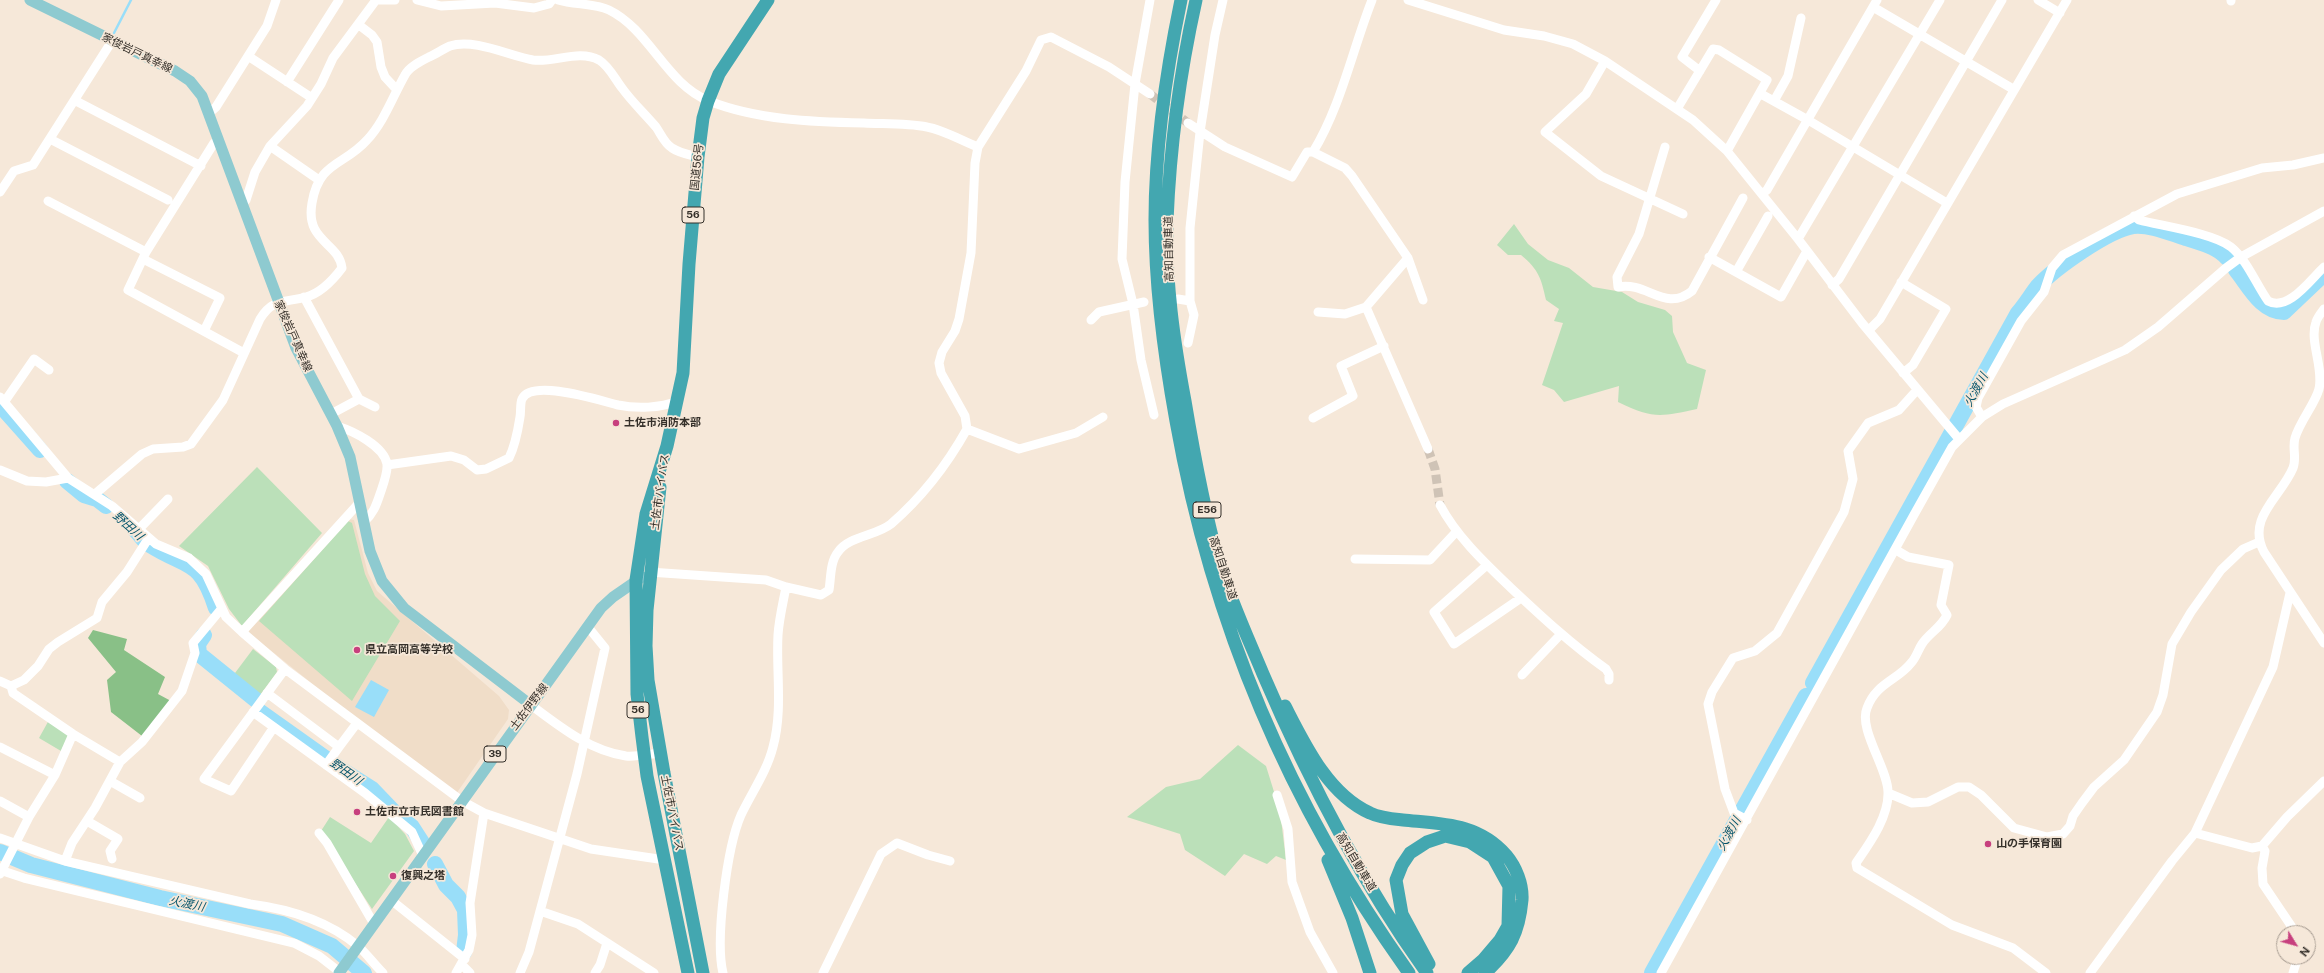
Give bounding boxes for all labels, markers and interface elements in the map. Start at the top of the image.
street label: 家俊岩戸真幸線 [100,30,174,76]
street label: 国道56号 [688,143,706,191]
road number: 56 [682,207,704,223]
street label: 高知自動車道 [1162,216,1176,282]
street label: 家俊岩戸真幸線 [271,298,315,374]
water label: 火渡川 [1961,371,1991,409]
place label: 土佐市消防本部 [624,416,701,430]
marker: 土佐市消防本部 [611,418,621,428]
street label: 土佐市バイパス [648,453,672,531]
road number: E56 [1193,502,1221,518]
water label: 野田川 [110,509,146,543]
street label: 高知自動車道 [1207,535,1239,601]
place label: 県立高岡高等学校 [365,643,453,657]
marker: 県立高岡高等学校 [352,645,362,655]
street label: 土佐伊野線 [507,681,551,733]
road number: 56 [627,702,649,718]
road number: 39 [484,746,506,762]
water label: 野田川 [327,756,365,788]
street label: 土佐市バイパス [658,774,686,852]
place label: 土佐市立市民図書館 [365,805,464,819]
marker: 土佐市立市民図書館 [352,807,362,817]
water label: 火渡川 [1714,815,1744,853]
street label: 高知自動車道 [1333,830,1379,894]
place label: 山の手保育園 [1996,837,2062,851]
marker: 山の手保育園 [1983,839,1993,849]
place label: 復興之塔 [401,869,445,883]
marker: 復興之塔 [388,871,398,881]
water label: 火渡川 [168,893,206,915]
north arrow [2276,925,2316,965]
text: N [2297,945,2312,959]

